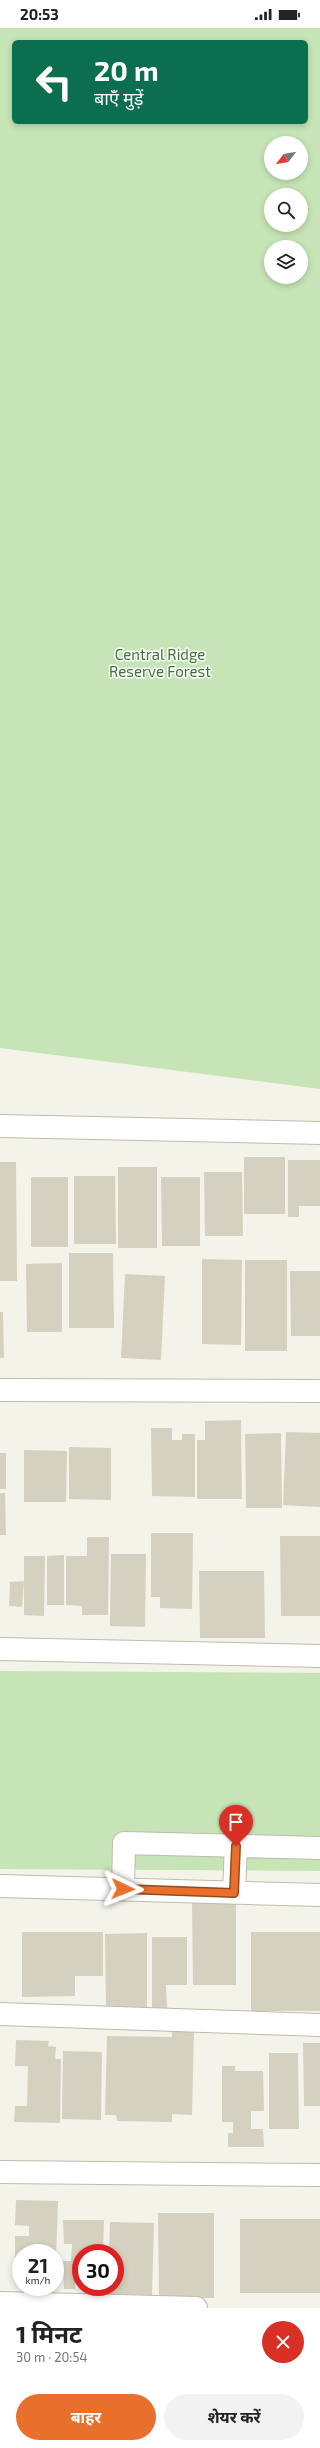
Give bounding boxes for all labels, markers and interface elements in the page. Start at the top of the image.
text: 20:53 [20,5,59,23]
text: 20 m [94,53,159,87]
icon: left [28,56,80,108]
text: बाएँ मुड़ें [94,87,143,109]
north arrow [264,136,308,180]
map controls [264,136,308,284]
button: search [264,188,308,232]
button: layers [264,240,308,284]
park label: Central Ridge Reserve Forest [109,645,211,680]
pin [219,1805,253,1846]
icon: arrive [225,1811,247,1833]
position arrow [102,1868,144,1910]
speed limit sign: 30 [72,2244,124,2296]
text: 21 [28,2253,48,2277]
text: km/h [26,2274,50,2286]
text: 1 मिनट [16,2319,82,2348]
button: close [262,2321,304,2363]
text: 30 m · 20:54 [16,2349,87,2365]
button: बाहर [16,2394,156,2440]
button: शेयर करें [164,2394,304,2440]

